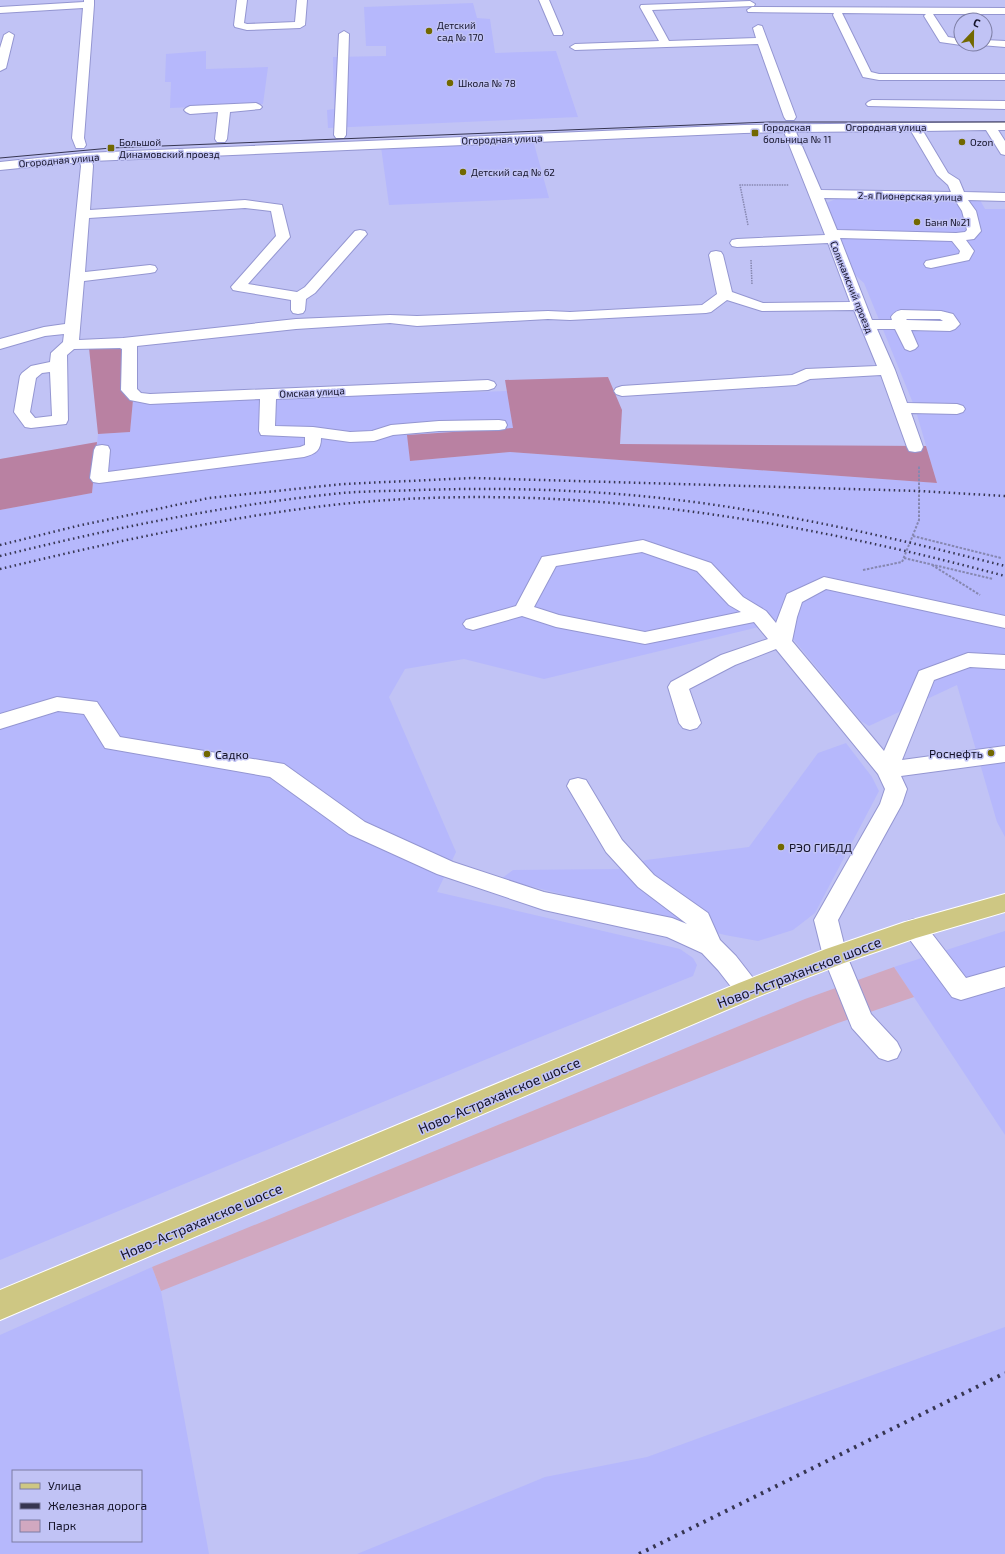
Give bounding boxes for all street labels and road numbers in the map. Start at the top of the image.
street label: Огородная улица [845,121,927,134]
street label: Огородная улица [461,132,543,147]
street label: Огородная улица [18,150,100,171]
street label: 2-я Пионерская улица [858,189,962,204]
street label: Соликамский проезд [828,239,876,335]
street label: Омская улица [279,384,345,401]
street label: Ново-Астраханское шоссе [715,933,883,1011]
street label: Ново-Астраханское шоссе [415,1053,583,1137]
street label: Ново-Астраханское шоссе [117,1179,285,1263]

